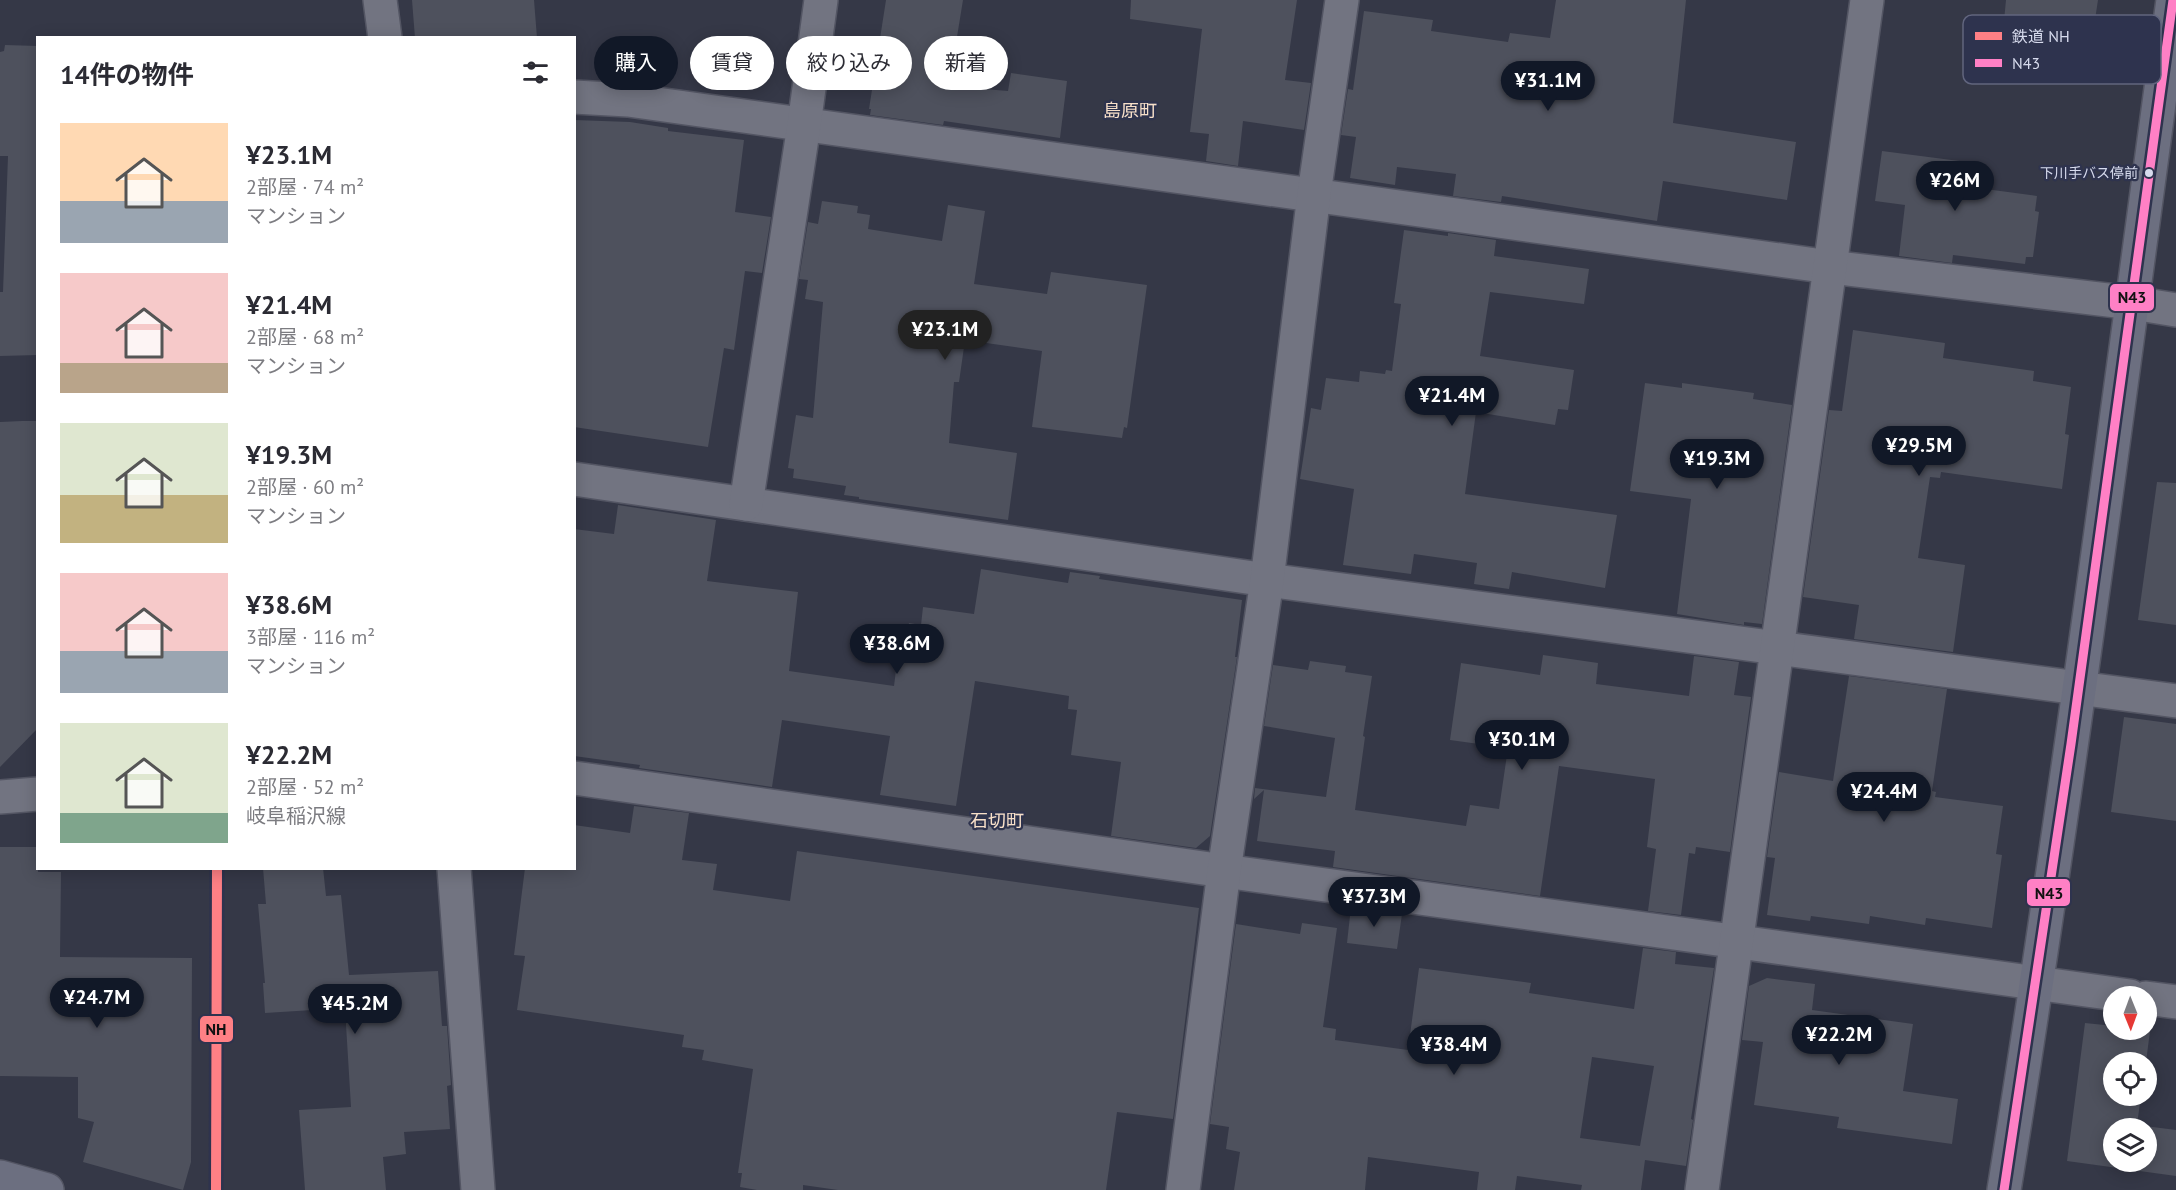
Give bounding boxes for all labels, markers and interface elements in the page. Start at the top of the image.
legend [1963,15,2161,84]
text: 鉄道 NH [2012,26,2070,46]
chip: 購入 [594,36,678,90]
chip: 賃貸 [690,36,774,90]
chip: 絞り込み [786,36,912,90]
chip: 新着 [924,36,1008,90]
text: N43 [2012,53,2040,73]
icon: filters [519,56,552,89]
text: 14件の物件 [60,58,193,91]
pin: ¥31.1M [1499,61,1597,112]
text: ¥31.1M [1515,67,1581,93]
district label: 島原町 [1103,99,1157,122]
text: ¥23.1M [246,138,332,171]
icon: home [108,147,180,219]
pin: ¥26M [1919,161,1991,212]
place label: 下川手バス停前 [2040,164,2138,182]
text: ¥26M [1930,167,1980,193]
marker: 下川手バス停前 [2143,167,2155,179]
text: 2部屋 · 74 m² [246,174,364,200]
text: マンション [246,203,346,229]
line badge: N43 [2109,283,2155,312]
text: N43 [2118,287,2146,307]
text: ¥21.4M [246,288,332,321]
icon: home [108,297,180,369]
pin: ¥23.1M [896,310,994,361]
text: ¥23.1M [912,316,978,342]
text: 2部屋 · 68 m² [246,324,364,350]
text: マンション [246,353,346,379]
pin: ¥21.4M [1403,376,1501,427]
text: ¥21.4M [1419,382,1485,408]
pin: ¥29.5M [1870,426,1968,477]
text: ¥29.5M [1886,432,1952,458]
text: ¥19.3M [246,438,332,471]
pin: ¥19.3M [1668,439,1766,490]
text: ¥19.3M [1684,445,1750,471]
icon: home [108,447,180,519]
text: 2部屋 · 60 m² [246,474,364,500]
text: マンション [246,503,346,529]
text: ¥38.6M [246,588,332,621]
icon: home [108,597,180,669]
text: 3部屋 · 116 m² [246,624,375,650]
pin: ¥38.6M [848,624,946,675]
text: ¥38.6M [864,630,930,656]
text: マンション [246,653,346,679]
pin: ¥30.1M [1473,720,1571,771]
text: ¥30.1M [1489,726,1555,752]
text: ¥22.2M [246,738,332,771]
icon: home [108,747,180,819]
pin: ¥24.4M [1835,772,1933,823]
text: 2部屋 · 52 m² [246,774,364,800]
text: ¥24.4M [1851,778,1917,804]
text: 岐阜稲沢線 [246,803,346,829]
district label: 石切町 [970,809,1024,832]
pin: ¥37.3M [1325,877,1423,928]
line badge: N43 [2026,878,2071,907]
text: ¥37.3M [1342,883,1406,909]
text: N43 [2035,883,2063,903]
pin: ¥24.7M [48,978,146,1029]
text: ¥24.7M [64,984,130,1010]
pin: ¥45.2M [306,984,404,1035]
north arrow [2103,986,2157,1040]
map controls [2103,986,2157,1172]
text: ¥45.2M [322,990,388,1016]
line badge: NH [199,1015,234,1043]
pin: ¥22.2M [1790,1015,1888,1066]
text: NH [206,1019,226,1039]
text: ¥22.2M [1806,1021,1872,1047]
pin: ¥38.4M [1405,1025,1503,1076]
text: ¥38.4M [1421,1031,1487,1057]
button: locate [2103,1052,2157,1106]
button: layers [2103,1118,2157,1172]

